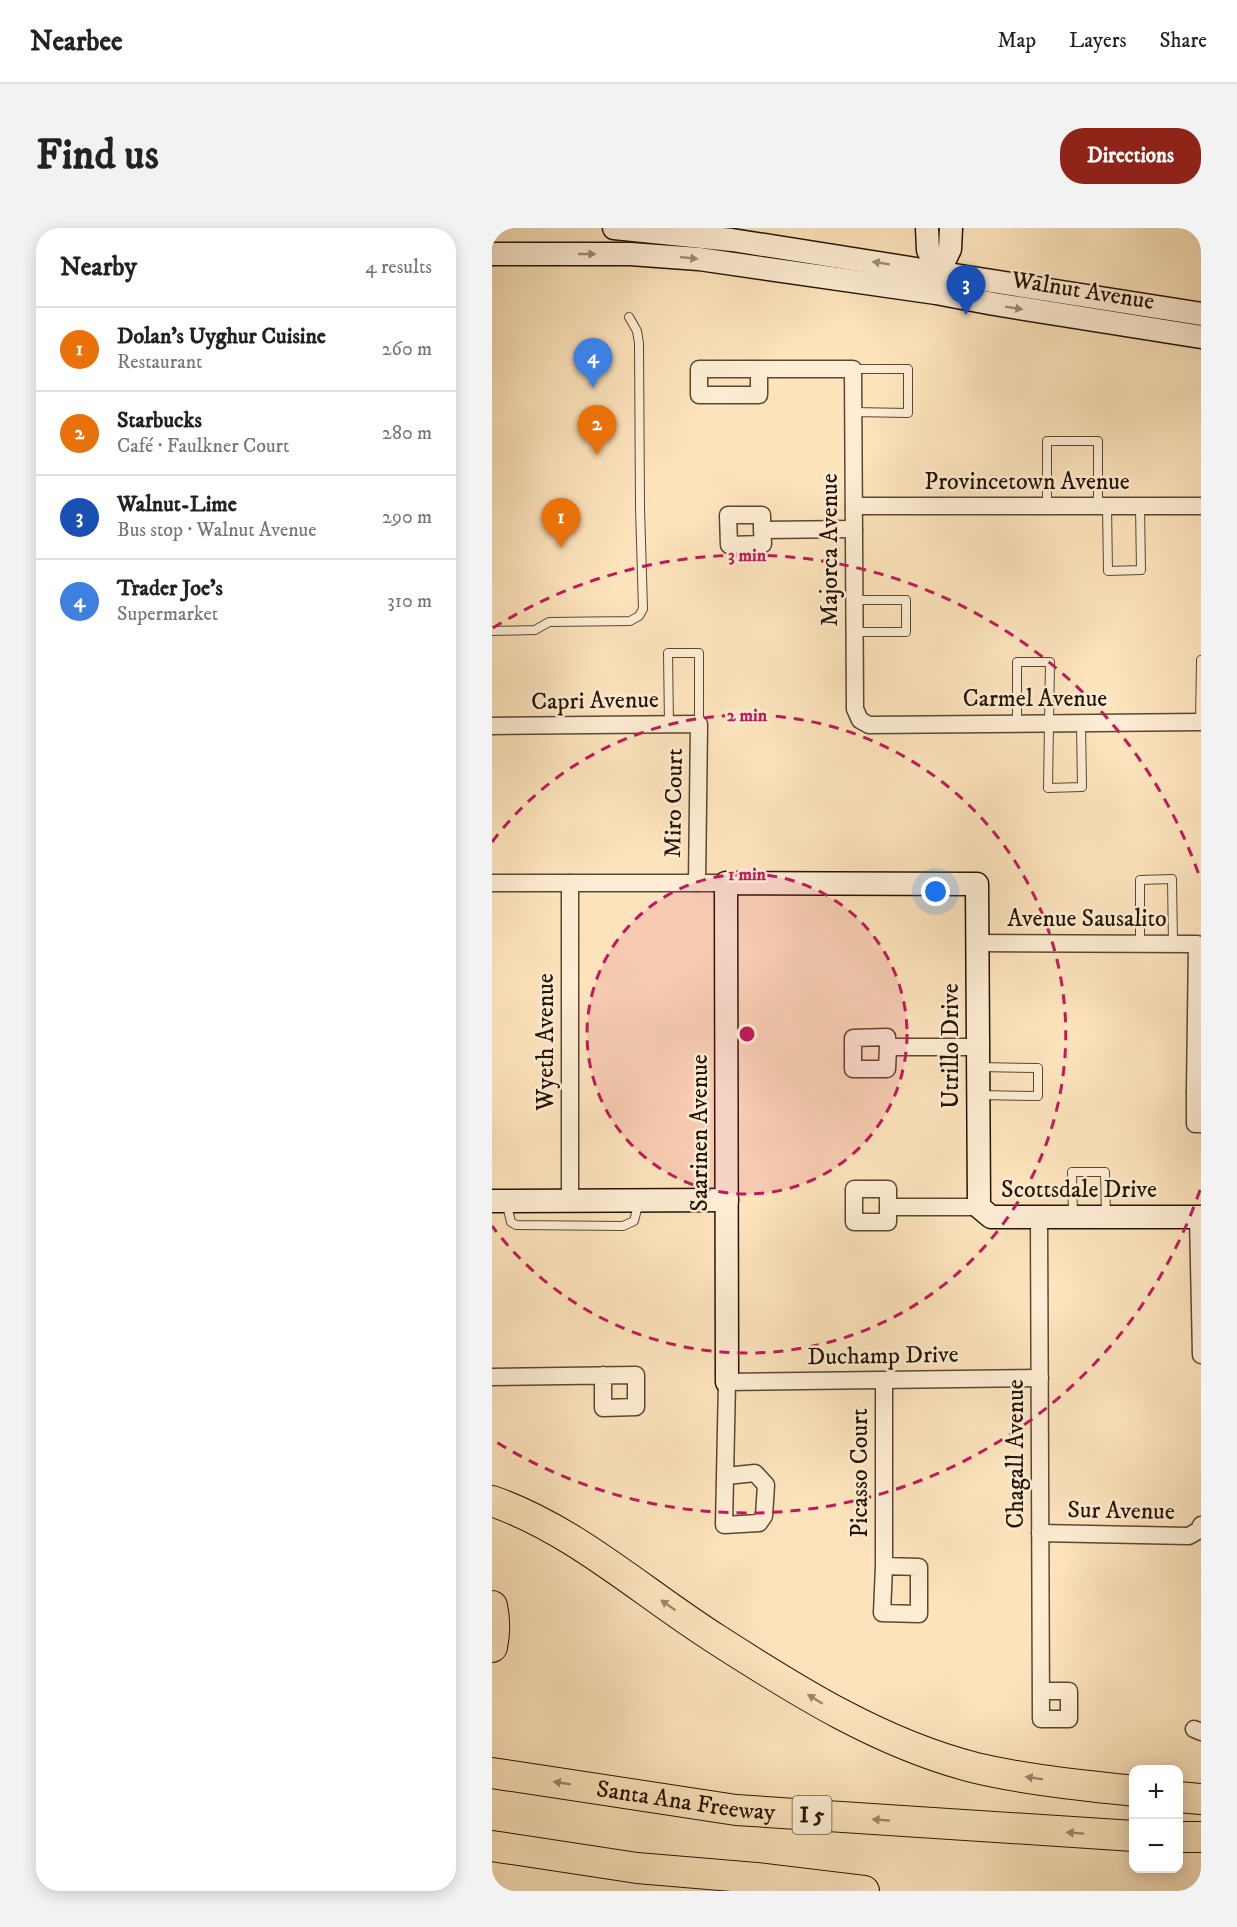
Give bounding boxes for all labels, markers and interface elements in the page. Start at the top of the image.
text: Nearbee [30,24,123,59]
text: Map [997,28,1036,54]
text: Layers [1069,28,1127,54]
text: Share [1160,28,1207,54]
button: Directions [1060,128,1201,184]
text: Find us [36,130,159,182]
one-way arrow [577,249,596,259]
text: Nearby [60,251,137,284]
one-way arrow [679,253,698,263]
text: 4 results [365,255,432,280]
one-way arrow [871,258,890,267]
street label: Walnut Avenue [1009,265,1157,317]
pin: 3 [946,266,986,315]
one-way arrow [1004,303,1023,312]
text: Dolan's Uyghur Cuisine [117,323,326,350]
text: 1 [76,337,83,362]
text: 260 m [382,337,432,362]
pin: 4 [574,338,612,388]
text: Restaurant [117,350,202,375]
pin: 2 [578,406,616,455]
text: Starbucks [117,407,202,434]
text: 2 [75,421,84,446]
text: 280 m [382,421,432,446]
text: Café · Faulkner Court [117,434,289,459]
street label: Provincetown Avenue [924,467,1130,497]
street label: Majorca Avenue [815,473,845,627]
text: Walnut-Lime [117,491,237,518]
pin: 1 [542,498,580,548]
text: 3 [76,505,83,530]
text: 290 m [382,505,432,530]
text: Bus stop · Walnut Avenue [117,518,317,543]
text: 3 min [728,545,767,567]
text: Trader Joe's [117,575,223,602]
text: 4 [74,589,85,614]
text: 310 m [387,589,432,614]
text: Supermarket [117,602,218,627]
street label: Carmel Avenue [963,684,1107,714]
street label: Capri Avenue [531,685,659,717]
text: 2 min [727,705,768,727]
street label: Miro Court [658,748,690,858]
text: 1 min [728,864,767,886]
your location [921,877,950,906]
street label: Avenue Sausalito [1007,904,1167,934]
street label: Wyeth Avenue [531,973,561,1112]
street label: Utrillo Drive [936,983,966,1109]
centre of rings [737,1024,757,1044]
street label: Saarinen Avenue [685,1054,715,1212]
street label: Scottsdale Drive [1001,1175,1157,1205]
street label: Duchamp Drive [807,1340,959,1372]
street label: Chagall Avenue [1001,1379,1031,1529]
street label: Picasso Court [845,1408,875,1538]
street label: Sur Avenue [1067,1495,1175,1527]
one-way arrow [659,1600,676,1611]
one-way arrow [807,1694,823,1705]
map controls [1129,1765,1183,1873]
button: + [1129,1765,1183,1819]
one-way arrow [1024,1773,1043,1782]
street label: Santa Ana Freeway [594,1774,777,1828]
one-way arrow [552,1779,571,1788]
road number: I 5 [792,1796,832,1834]
one-way arrow [871,1815,890,1825]
button: − [1129,1819,1183,1873]
one-way arrow [1066,1829,1085,1838]

